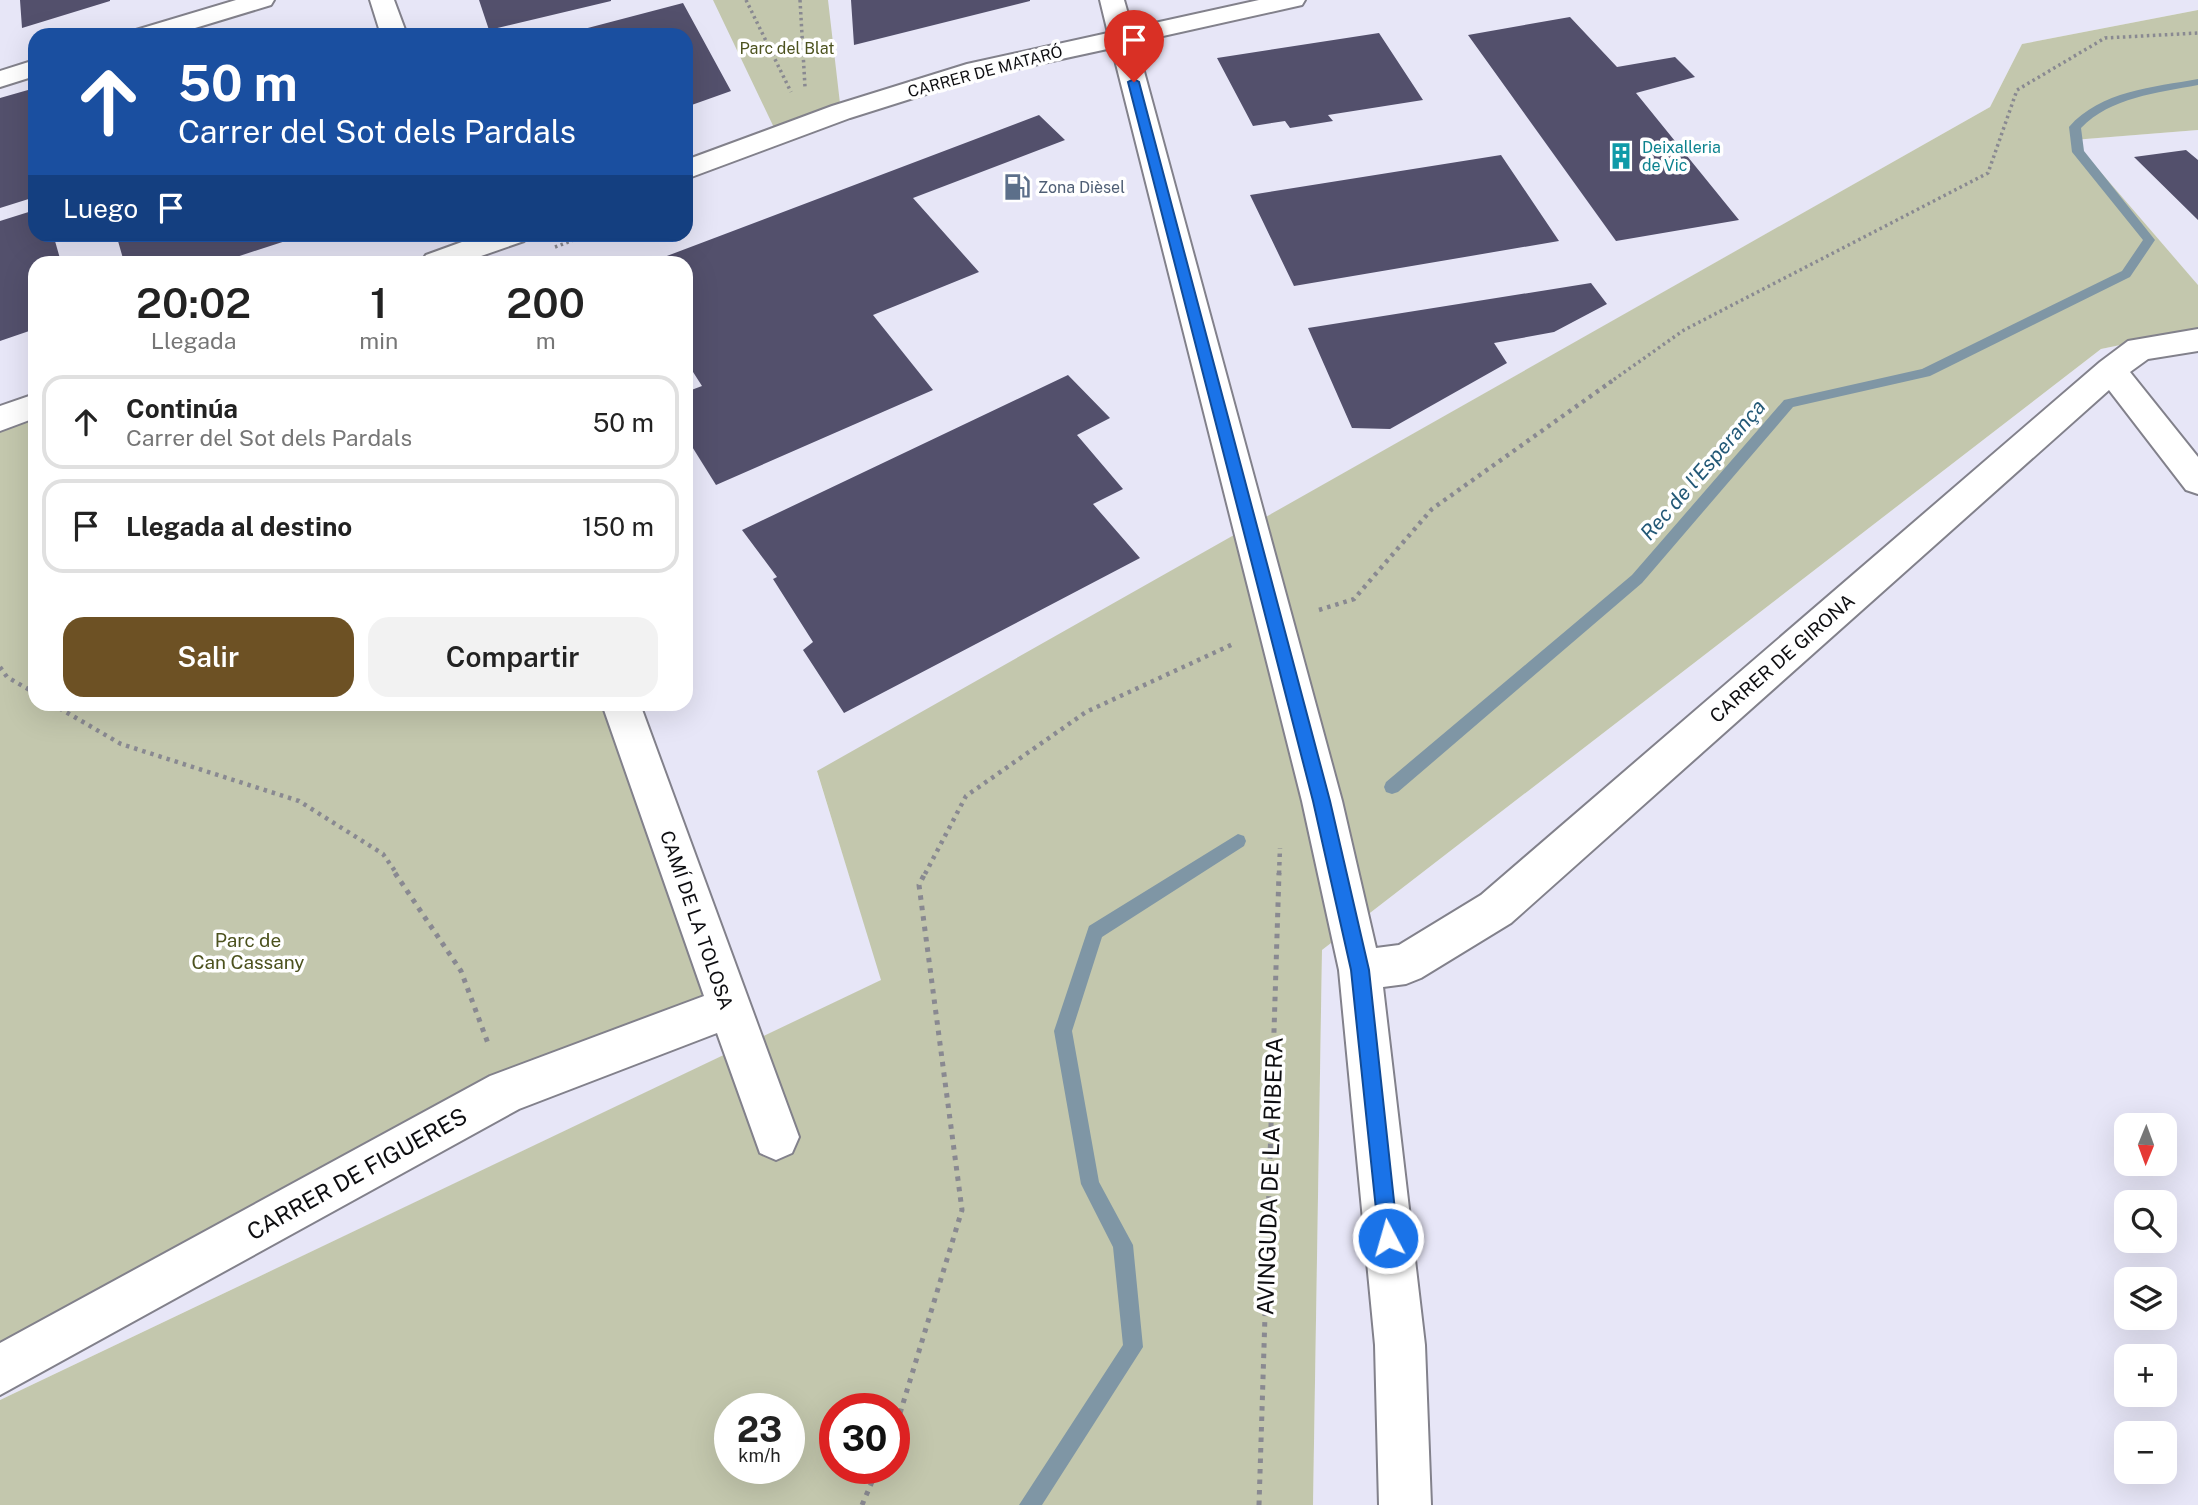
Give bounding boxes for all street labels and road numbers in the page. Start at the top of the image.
street label: CARRER DE MATARÓ [905,41,1065,101]
street label: CARRER DE GIRONA [1705,589,1859,727]
street label: CAMÍ DE LA TOLOSA [656,828,738,1012]
street label: AVINGUDA DE LA RIBERA [1251,1036,1288,1316]
street label: CARRER DE FIGUERES [242,1102,471,1245]

